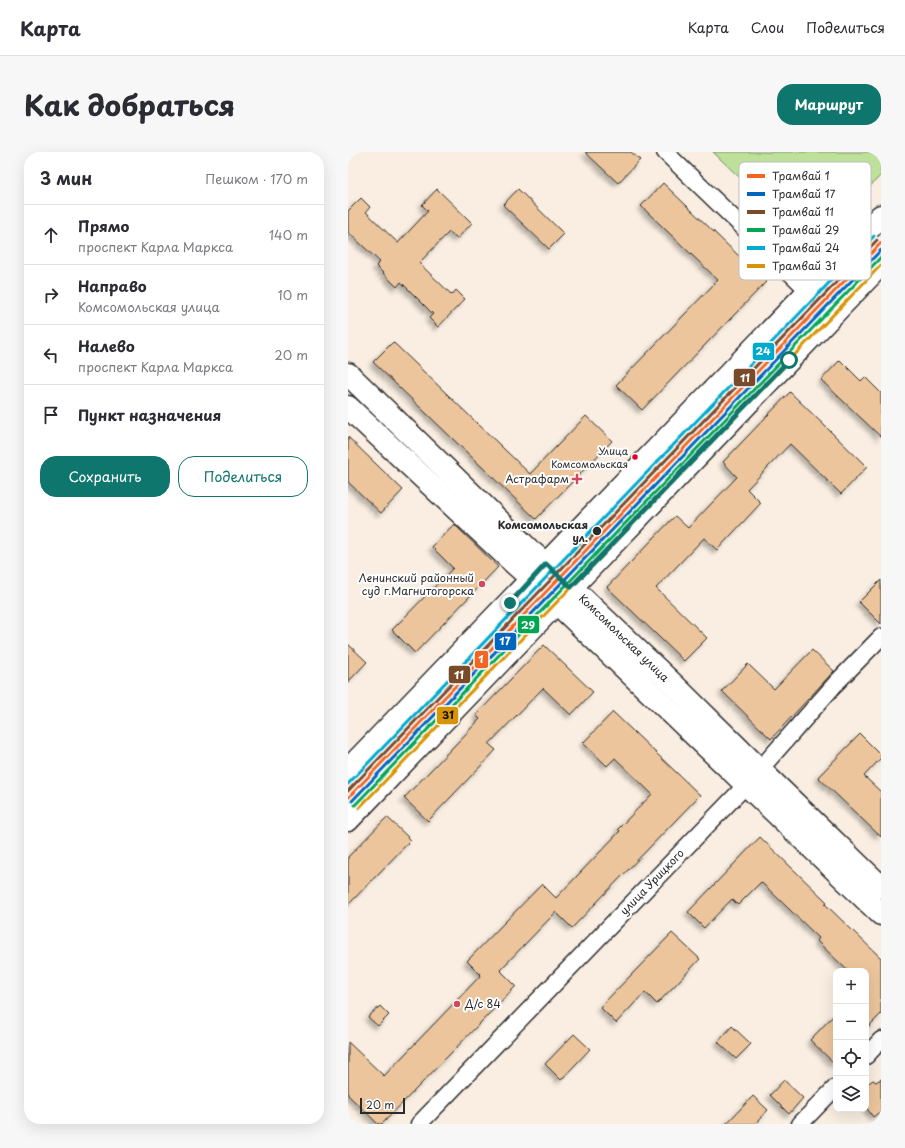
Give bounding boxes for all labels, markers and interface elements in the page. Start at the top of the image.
text: Карта [20,14,81,42]
text: Карта [688,17,729,38]
text: Слои [751,17,784,38]
text: Поделиться [806,17,885,38]
text: Как добраться [24,83,235,126]
button: Маршрут [777,84,881,125]
legend [739,162,871,280]
text: 3 мин [40,165,92,191]
text: Трамвай 1 [772,167,830,184]
text: Пешком · 170 m [205,169,308,188]
text: Трамвай 17 [772,185,836,202]
text: Трамвай 11 [772,203,834,220]
text: Прямо [78,214,129,237]
text: Трамвай 29 [772,221,839,238]
icon: ahead [40,224,62,246]
text: 140 m [269,225,308,244]
text: проспект Карла Маркса [78,237,233,256]
text: Трамвай 24 [772,239,839,256]
text: Трамвай 31 [772,257,836,274]
text: Направо [78,274,147,297]
icon: right [40,284,62,306]
text: 10 m [278,285,308,304]
text: Комсомольская улица [78,297,220,316]
text: Налево [78,334,135,357]
line badge: 24 [752,342,775,361]
text: 24 [756,342,771,359]
icon: left [40,344,62,366]
text: 20 m [274,345,308,364]
route start [780,351,798,369]
text: проспект Карла Маркса [78,357,233,376]
line badge: 11 [733,368,756,387]
text: 11 [740,369,750,386]
text: Пункт назначения [78,403,221,426]
icon: arrive [40,404,62,426]
place label: Улица Комсомольская [551,443,629,471]
marker: Улица Комсомольская [630,452,640,462]
button: Сохранить [40,456,170,497]
button: Поделиться [178,456,308,497]
place label: Астрафарм [505,470,569,487]
marker: Астрафарм [572,474,582,484]
place label: Комсомольская ул. [498,516,588,546]
marker: Комсомольская ул. [591,525,603,537]
place label: Ленинский районный суд г.Магнитогорска [359,569,474,599]
marker: Ленинский районный суд г.Магнитогорска [477,579,487,589]
street label: Комсомольская улица [575,590,673,685]
route end [501,594,519,612]
line badge: 29 [517,615,540,634]
text: 29 [521,616,536,633]
line badge: 17 [494,632,517,651]
text: 17 [499,632,511,649]
line badge: 1 [474,650,489,669]
text: 1 [478,650,484,667]
line badge: 11 [448,665,471,684]
text: 11 [454,666,464,683]
line badge: 31 [436,706,459,725]
text: 31 [442,706,454,723]
street label: улица Урицкого [616,845,688,919]
map controls [833,968,869,1112]
button: + [833,968,869,1004]
place label: Д/с 84 [464,995,501,1012]
marker: Д/с 84 [452,999,462,1009]
button: − [833,1004,869,1040]
button: locate [833,1040,869,1076]
button: layers [833,1076,869,1112]
scale bar [360,1096,405,1115]
text: 20 m [366,1096,394,1113]

